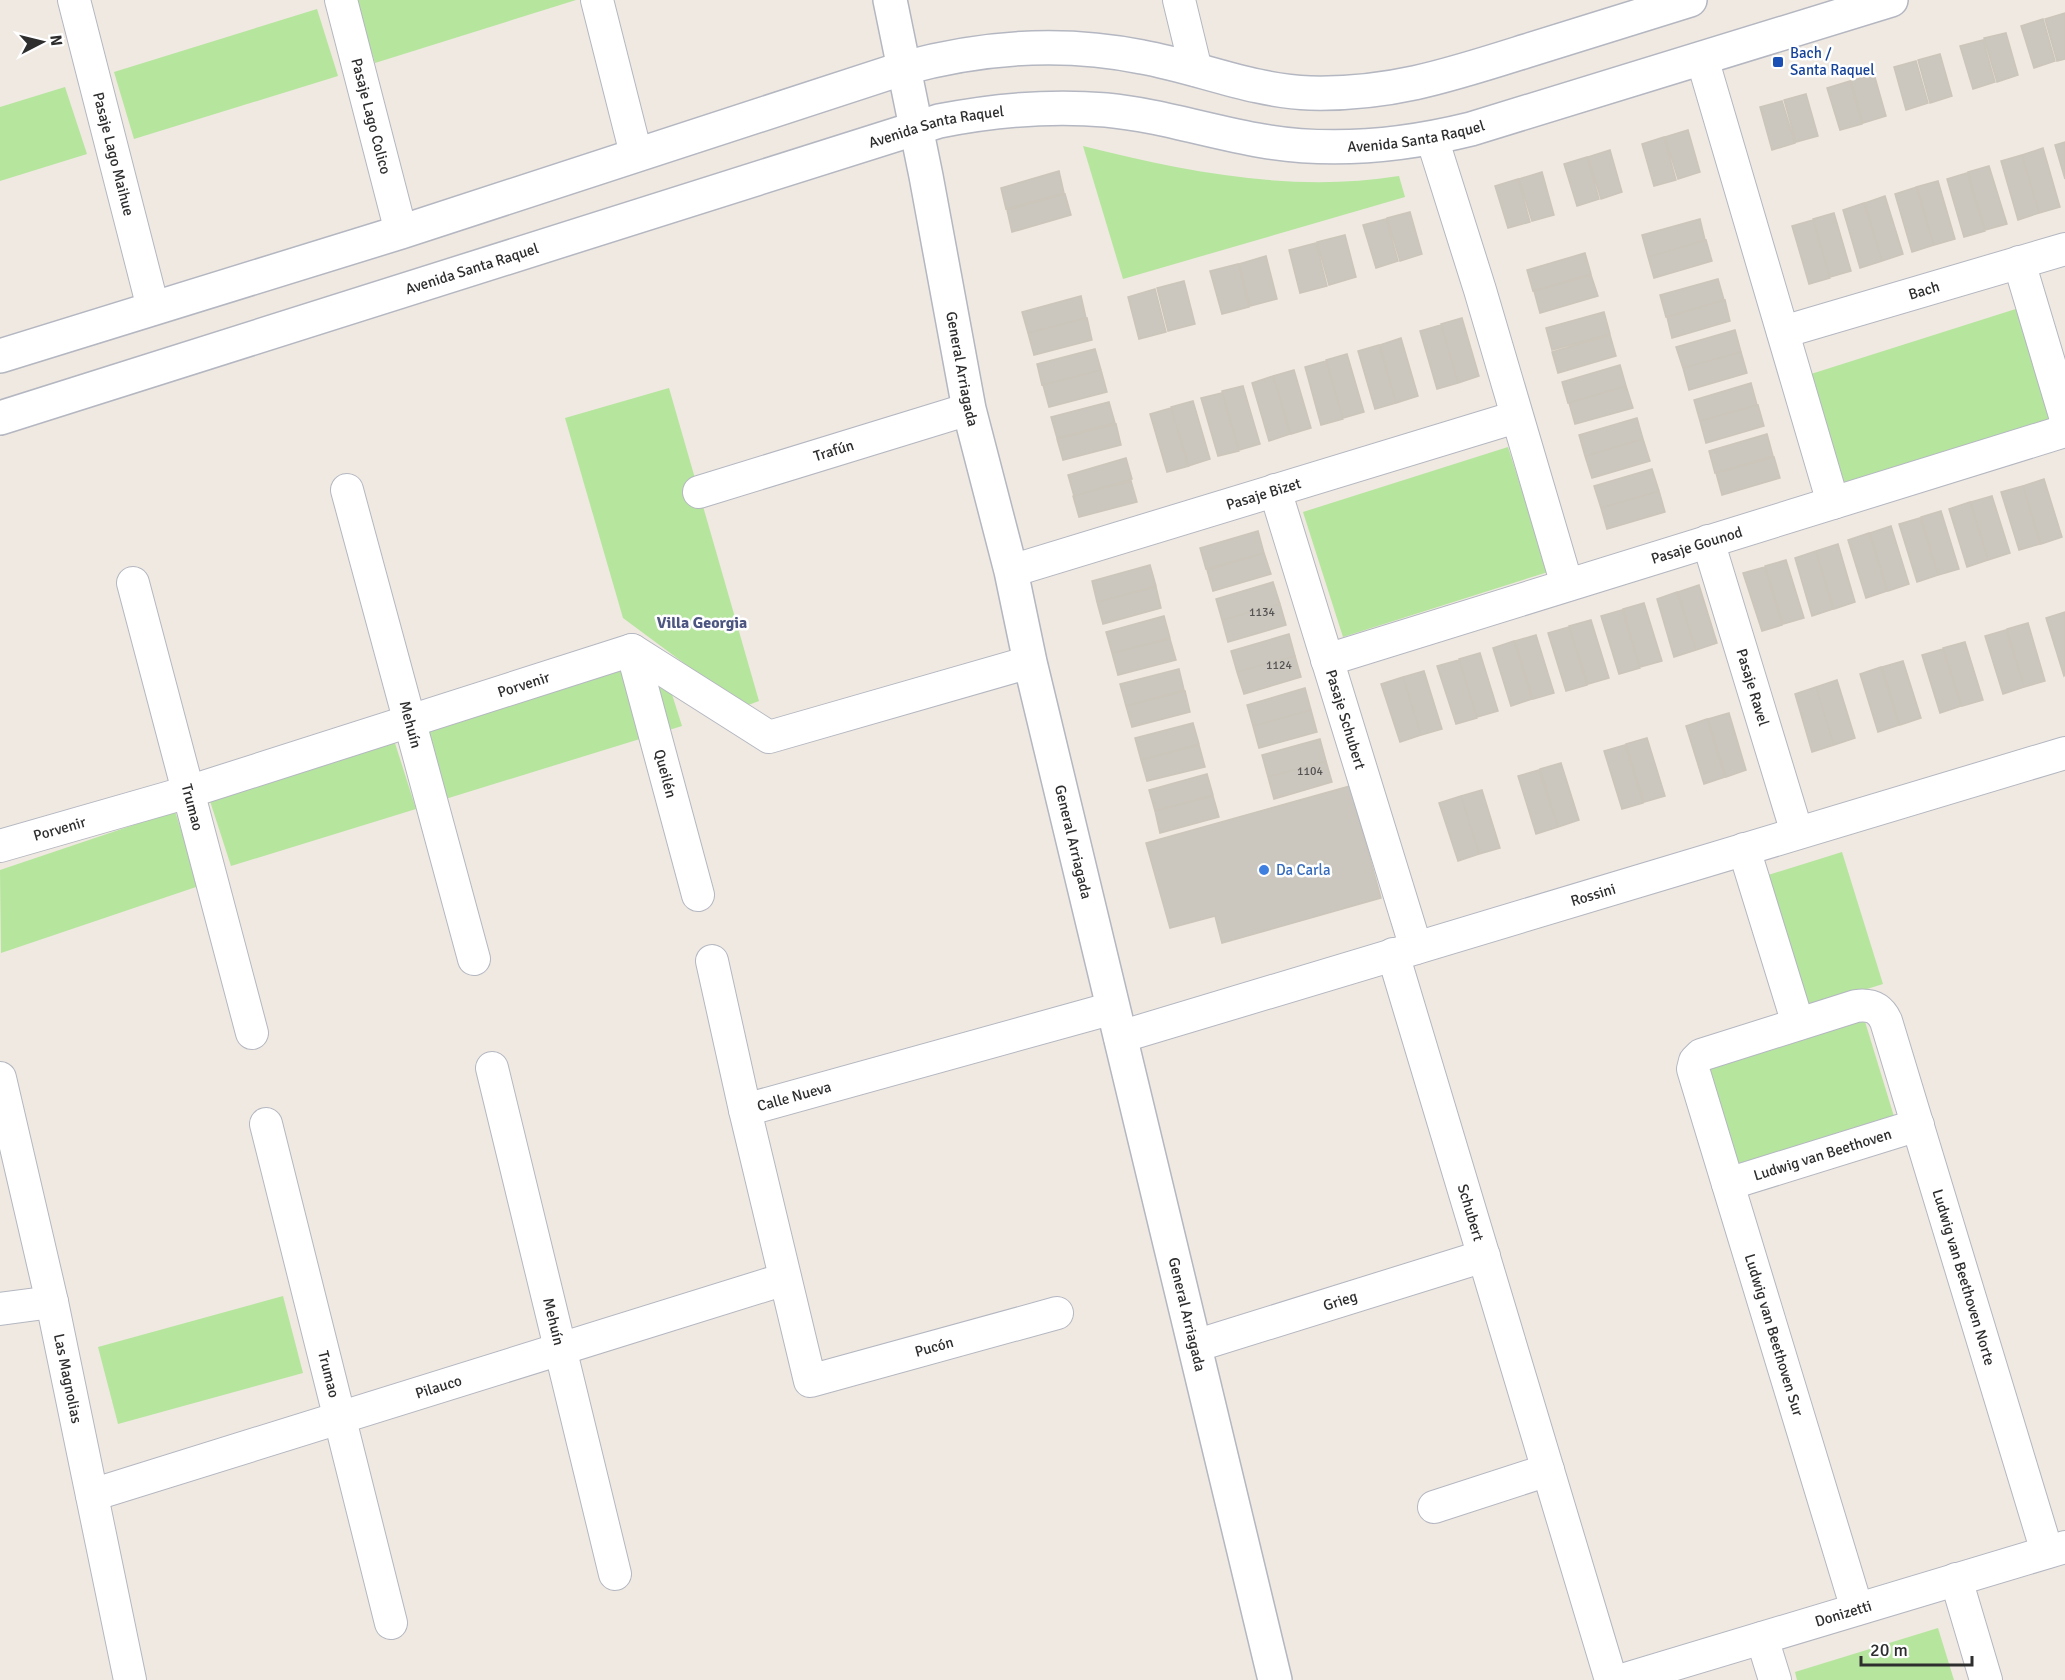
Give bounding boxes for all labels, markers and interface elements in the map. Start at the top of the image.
north arrow [12,12,72,72]
text: N [45,34,66,47]
place label: Bach / Santa Raquel [1790,44,1875,79]
marker: Bach / Santa Raquel [1771,55,1785,69]
street label: Pasaje Lago Colico [347,56,395,176]
street label: Pasaje Lago Maihue [89,90,138,218]
street label: Avenida Santa Raquel [866,102,1005,152]
street label: Avenida Santa Raquel [1347,116,1487,156]
street label: Avenida Santa Raquel [403,239,541,298]
street label: Bach [1906,277,1942,304]
street label: General Arriagada [942,310,982,429]
street label: Trafún [811,436,856,465]
street label: Pasaje Bizet [1224,474,1303,514]
street label: Pasaje Gounod [1649,523,1745,568]
house number: 1134 [1249,605,1275,620]
district label: Villa Georgia [657,613,747,633]
street label: Pasaje Ravel [1732,647,1773,728]
house number: 1124 [1266,658,1292,673]
street label: Pasaje Schubert [1322,667,1369,771]
street label: Porvenir [495,668,552,701]
street label: Mehuín [396,699,426,750]
street label: Queilén [650,747,680,800]
house number: 1104 [1297,764,1323,779]
street label: Trumao [178,782,207,833]
street label: General Arriagada [1051,783,1096,901]
street label: Porvenir [31,813,88,845]
place label: Da Carla [1276,861,1331,879]
marker: Da Carla [1257,863,1271,877]
street label: Rossini [1568,880,1618,910]
street label: Calle Nueva [755,1078,833,1115]
street label: Ludwig van Beethoven [1751,1125,1894,1185]
street label: Schubert [1454,1182,1488,1243]
street label: Ludwig van Beethoven Norte [1929,1187,1999,1368]
street label: Ludwig van Beethoven Sur [1741,1252,1807,1419]
street label: General Arriagada [1165,1256,1209,1373]
street label: Grieg [1321,1287,1360,1315]
street label: Mehuín [539,1296,568,1347]
street label: Las Magnolias [50,1332,86,1425]
street label: Pucón [913,1333,956,1361]
street label: Trumao [314,1349,343,1400]
street label: Pilauco [413,1371,464,1403]
street label: Donizetti [1813,1597,1874,1631]
scale bar [1861,1629,1972,1667]
text: 20 m [1870,1639,1908,1661]

